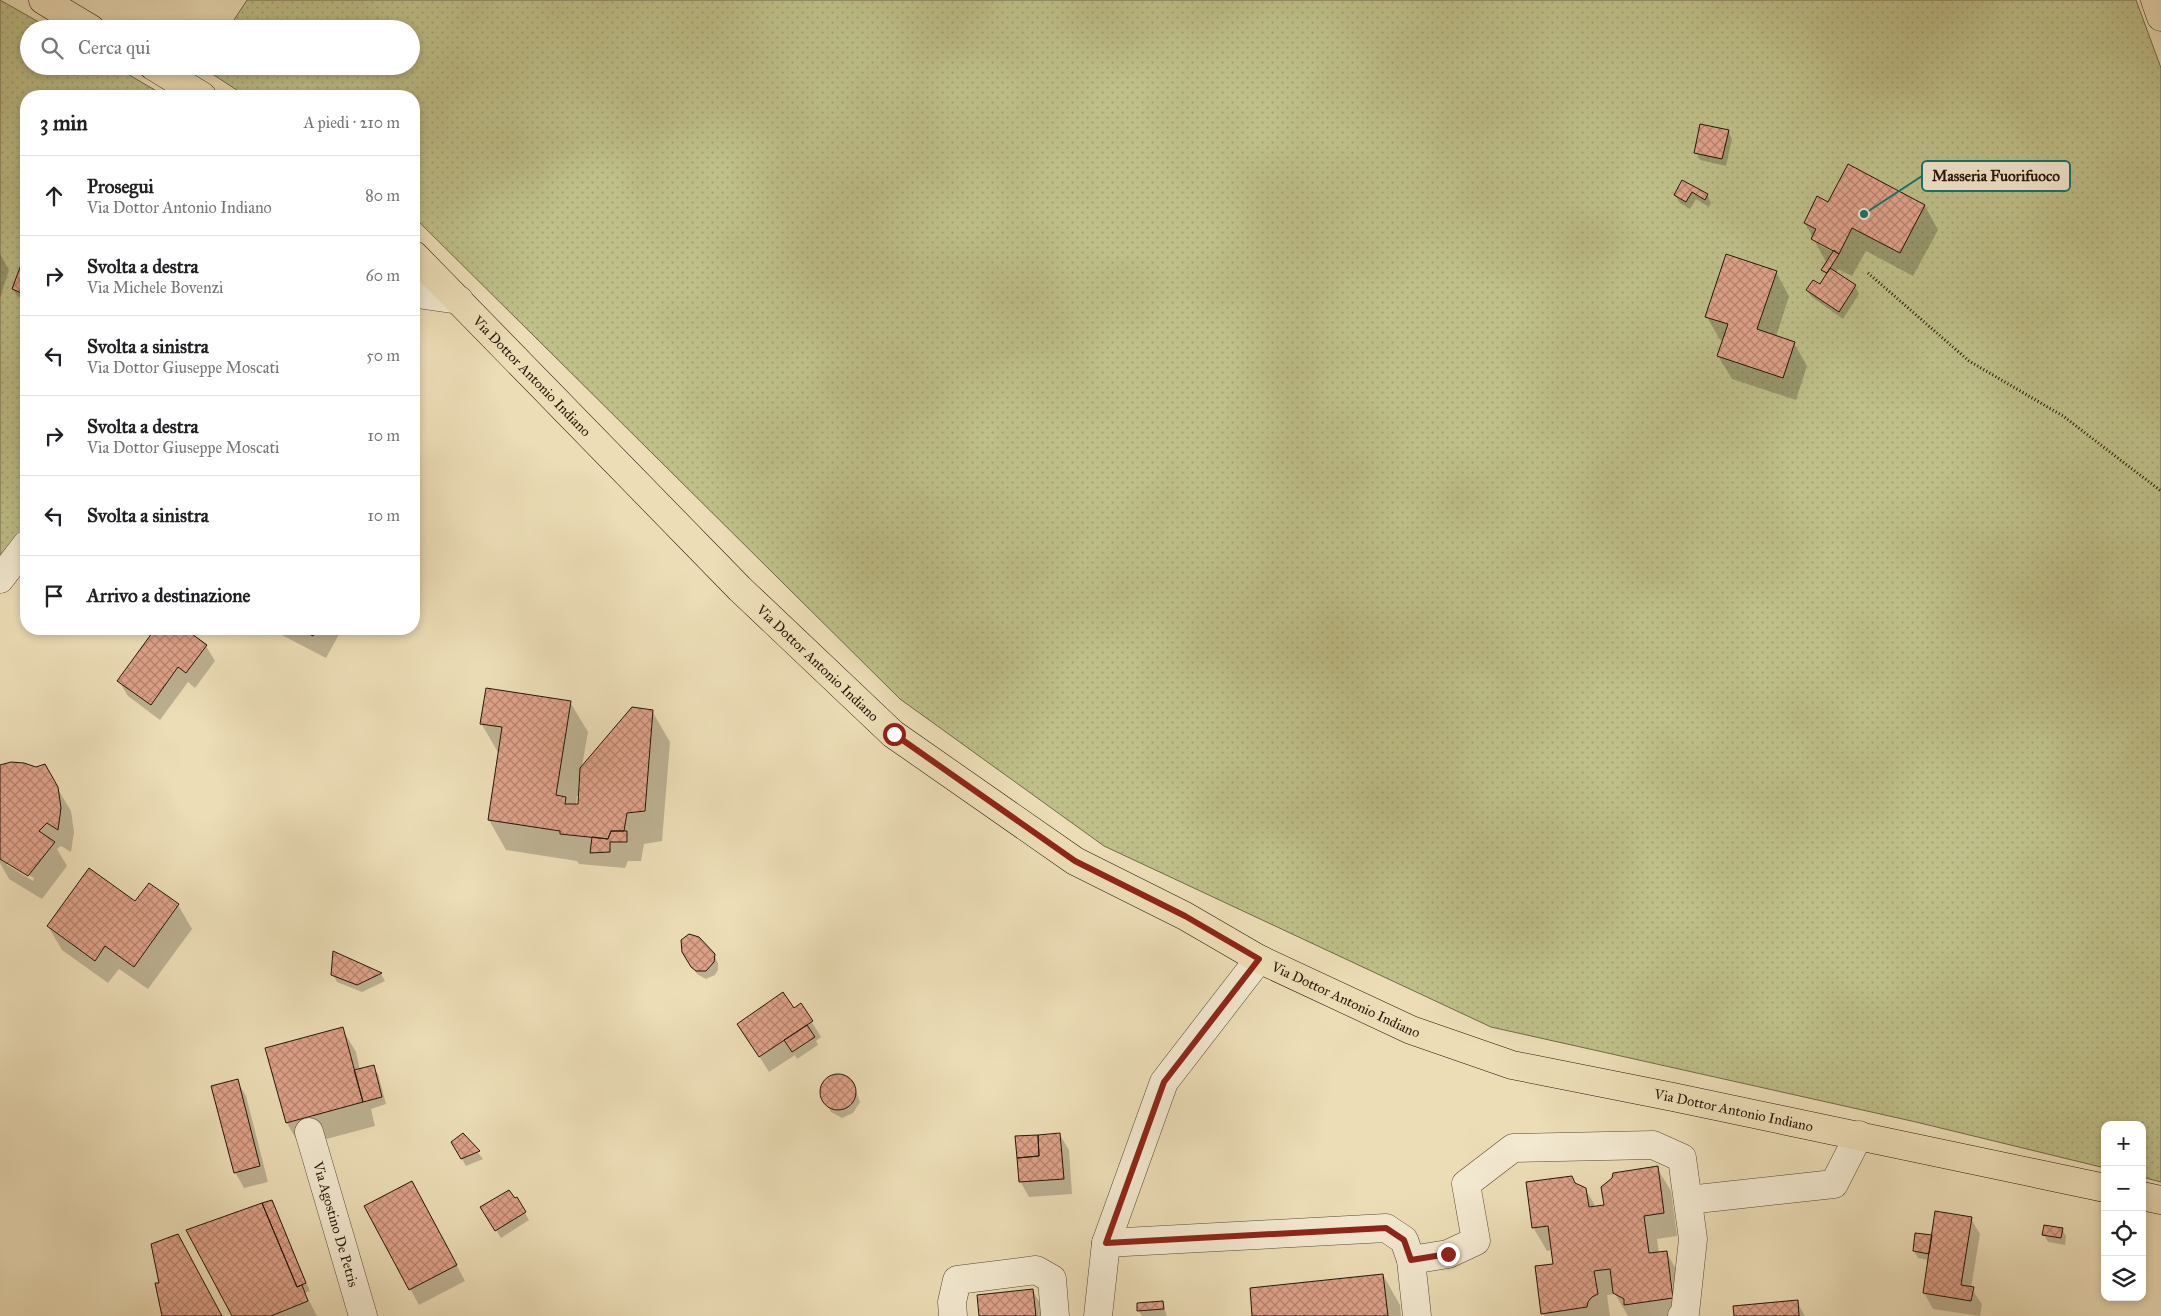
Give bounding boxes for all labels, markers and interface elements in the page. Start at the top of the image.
search box [20,20,420,75]
icon: search [38,34,66,62]
text: Cerca qui [78,36,150,59]
text: 3 min [40,110,88,136]
text: A piedi · 210 m [304,113,400,132]
callout: Masseria Fuorifuoco [1922,161,2070,191]
text: Masseria Fuorifuoco [1932,167,2060,185]
text: Prosegui [87,175,154,198]
icon: ahead [40,182,68,210]
text: 80 m [365,186,400,205]
text: Via Dottor Antonio Indiano [87,198,272,217]
text: Svolta a destra [87,255,199,278]
icon: right [40,262,68,290]
text: 60 m [366,266,400,285]
text: Via Michele Bovenzi [87,278,223,297]
street label: Via Dottor Antonio Indiano [468,312,594,440]
text: Svolta a sinistra [87,335,209,358]
icon: left [40,342,68,370]
text: 50 m [366,346,400,365]
text: Via Dottor Giuseppe Moscati [87,358,279,377]
text: Svolta a destra [87,415,199,438]
icon: right [40,422,68,450]
text: 10 m [368,426,400,445]
text: Via Dottor Giuseppe Moscati [87,438,279,457]
icon: left [40,502,68,530]
text: Svolta a sinistra [87,504,209,527]
text: 10 m [368,506,400,525]
icon: arrive [40,582,68,610]
text: Arrivo a destinazione [87,584,250,607]
street label: Via Dottor Antonio Indiano [752,601,882,725]
route start [883,723,906,746]
street label: Via Dottor Antonio Indiano [1268,958,1422,1042]
street label: Via Dottor Antonio Indiano [1652,1085,1815,1135]
map controls [2101,1121,2146,1301]
button: + [2101,1121,2146,1166]
street label: Via Agostino De Petris [309,1159,362,1289]
button: − [2101,1166,2146,1211]
button: locate [2101,1211,2146,1256]
route end [1437,1243,1460,1266]
button: layers [2101,1256,2146,1301]

